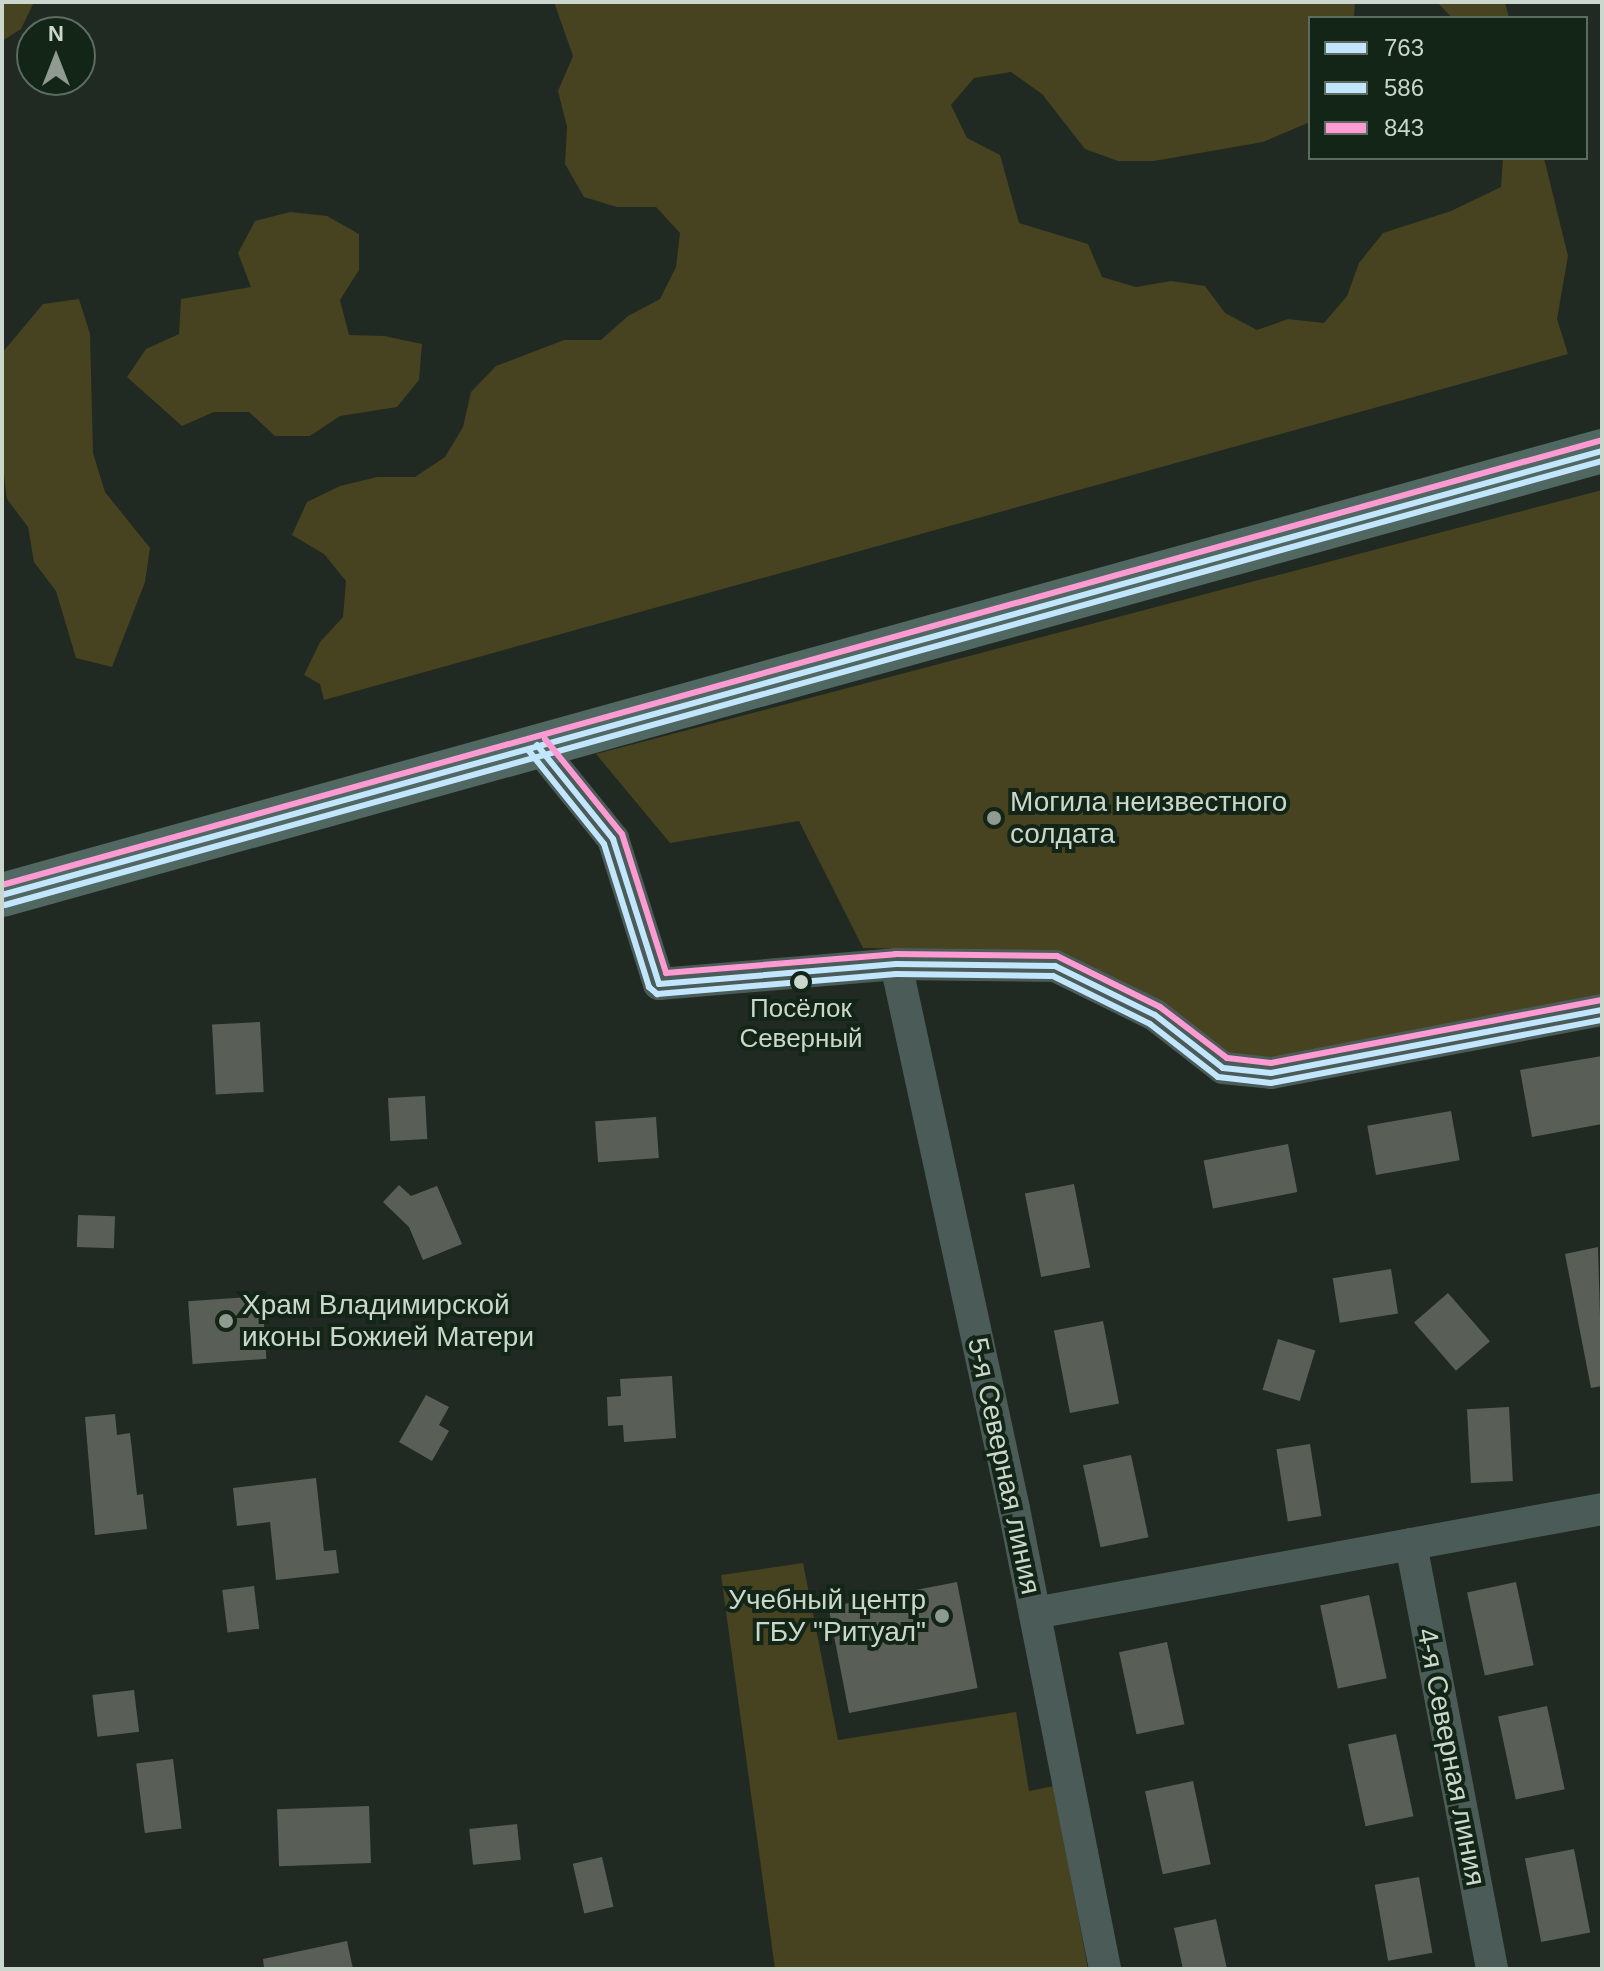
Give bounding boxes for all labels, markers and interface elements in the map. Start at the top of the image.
north arrow [16,16,96,96]
legend [1308,16,1588,160]
text: N [48,21,64,46]
text: 763 [1384,34,1424,61]
text: 586 [1384,74,1424,101]
text: 843 [1384,114,1424,141]
place label: Могила неизвестного солдата [1010,785,1287,851]
marker: Могила неизвестного солдата [985,809,1003,827]
marker: Посёлок Северный [793,974,809,990]
place label: Посёлок Северный [739,993,863,1054]
place label: Храм Владимирской иконы Божией Матери [242,1288,534,1354]
marker: Храм Владимирской иконы Божией Матери [217,1312,235,1330]
street label: 5-я Северная линия [960,1335,1048,1597]
place label: Учебный центр ГБУ "Ритуал" [728,1583,926,1649]
marker: Учебный центр ГБУ "Ритуал" [933,1607,951,1625]
street label: 4-я Северная линия [1410,1625,1492,1889]

